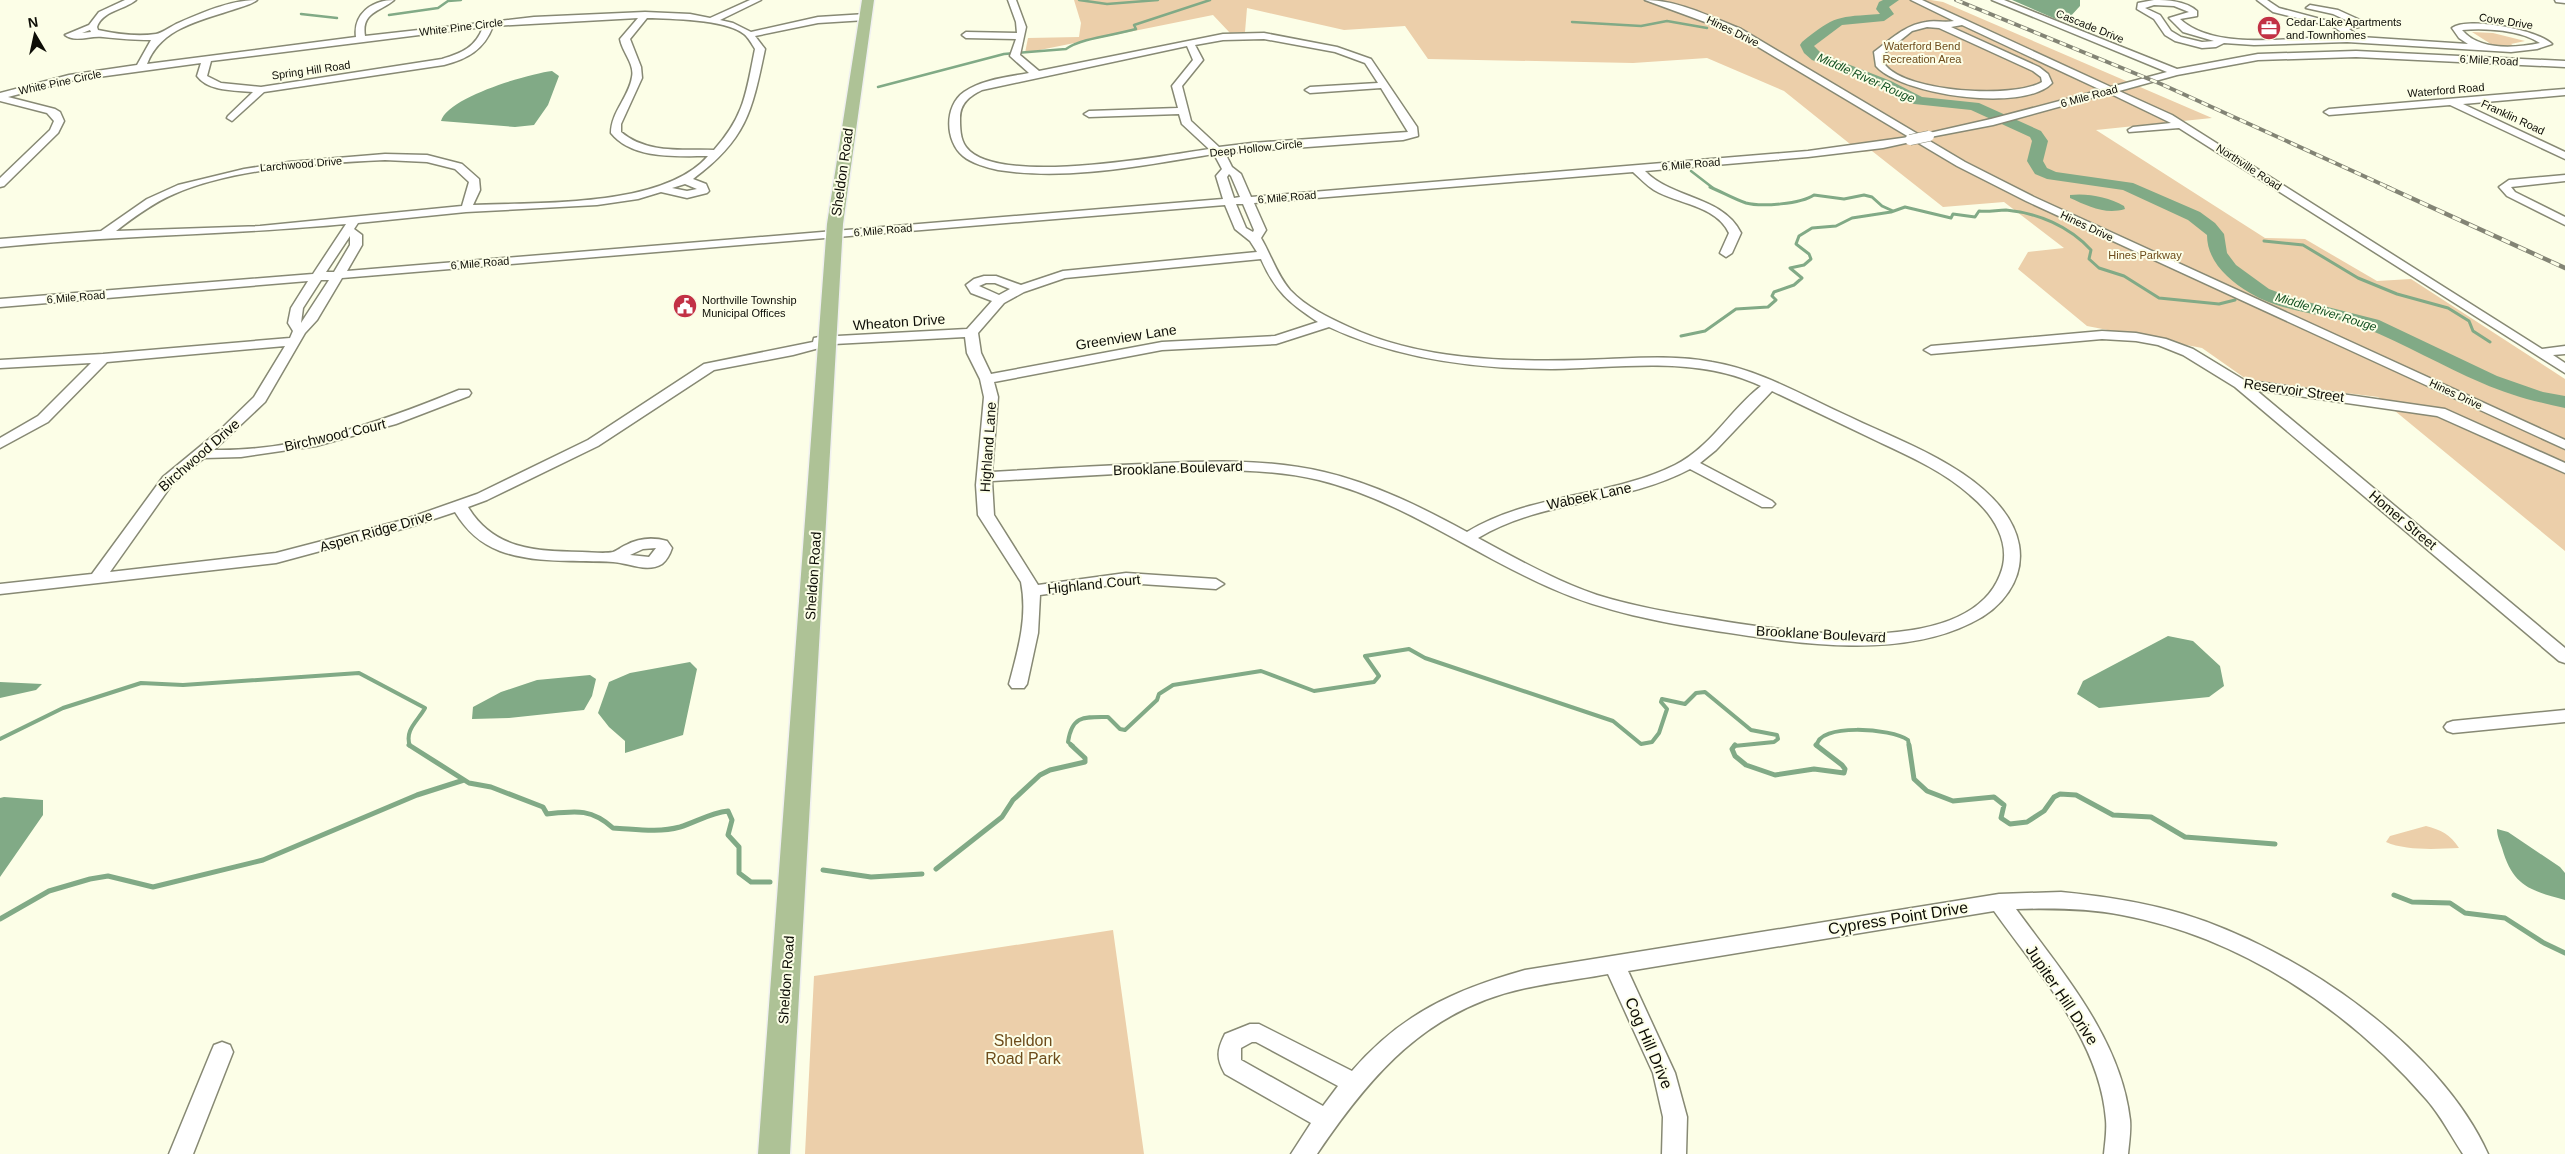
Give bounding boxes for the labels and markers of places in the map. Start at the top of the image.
office icon: Cedar Lake Apartments and Townhomes [2256,15,2282,41]
place label: Cedar Lake Apartments and Townhomes [2286,16,2402,41]
public building icon: Northville Township Municipal Offices [672,293,698,319]
place label: Northville Township Municipal Offices [702,294,797,319]

